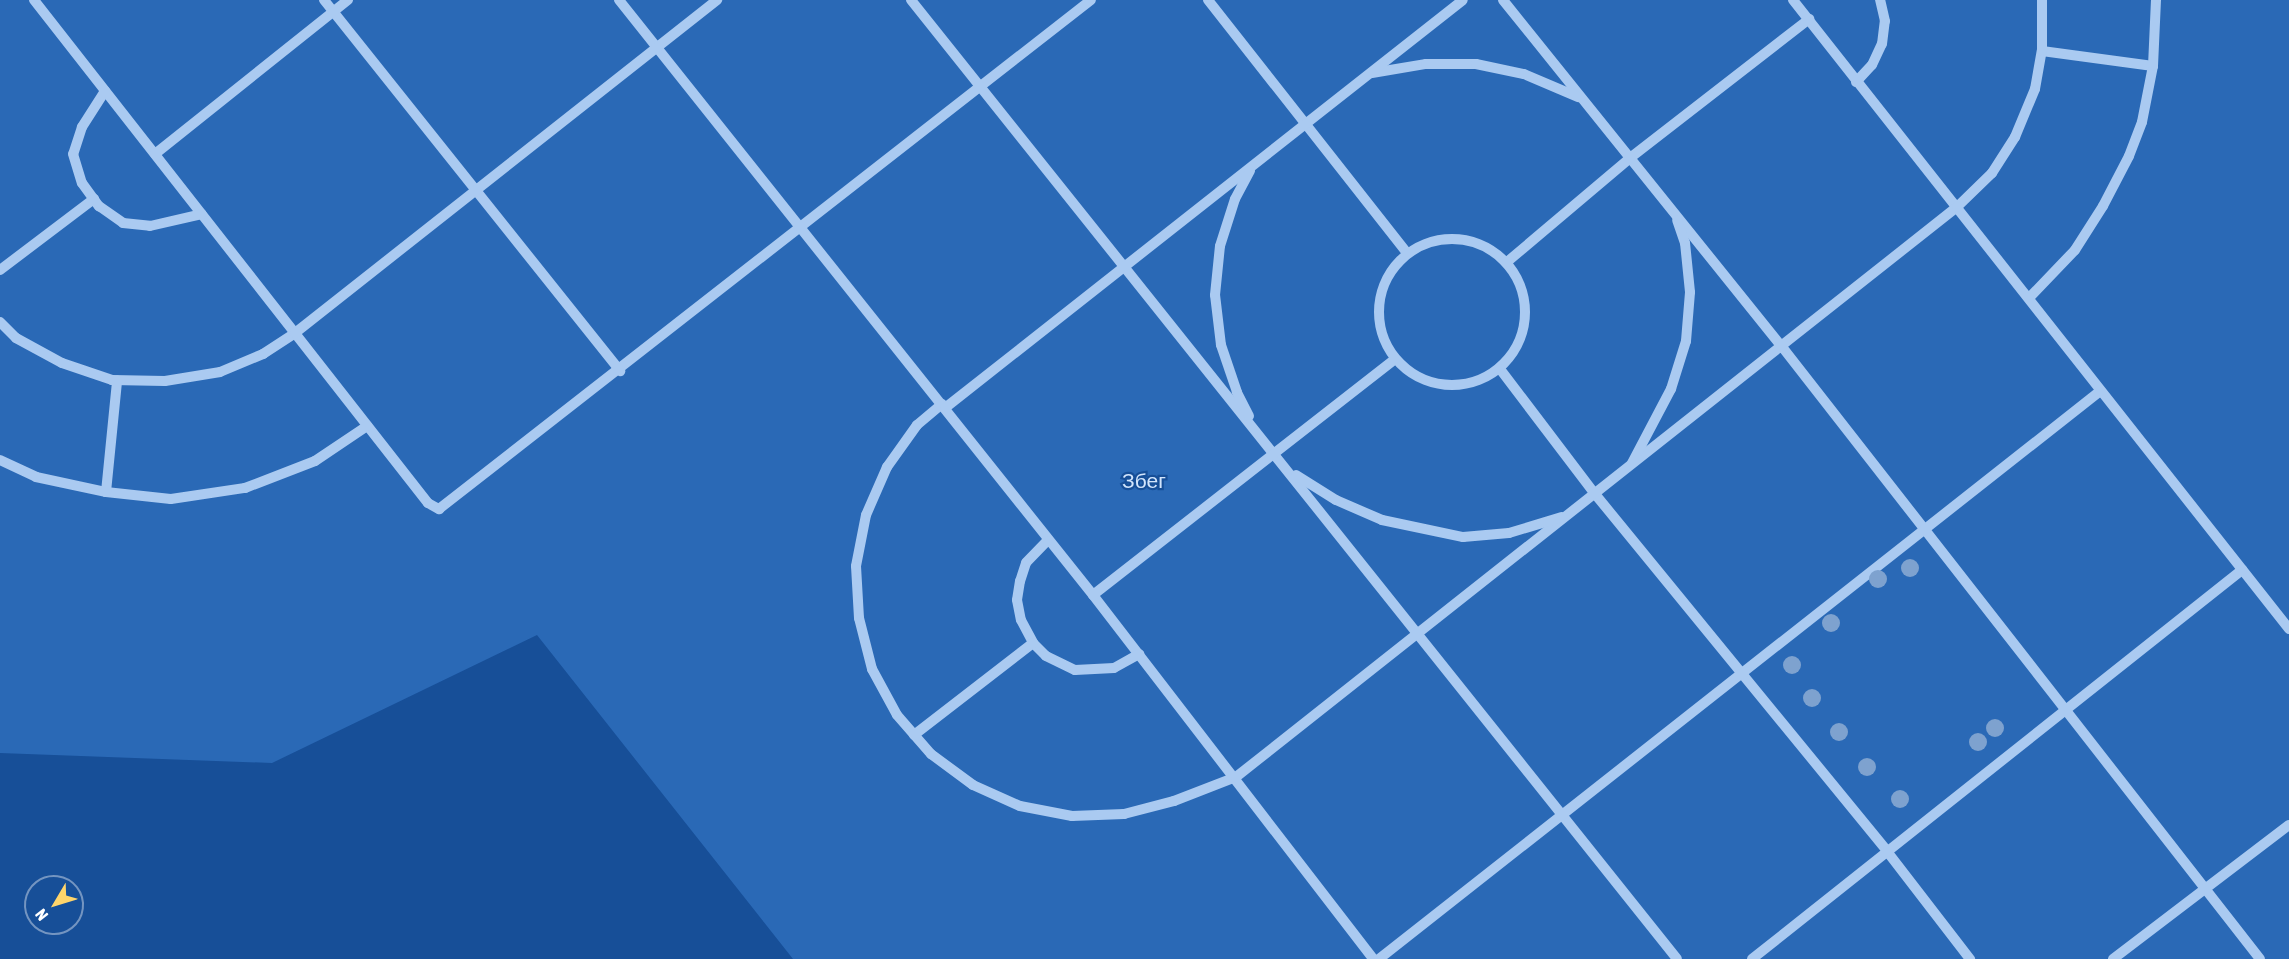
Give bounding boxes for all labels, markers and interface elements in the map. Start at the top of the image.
park label: Збег [1122,467,1166,493]
north arrow [24,875,84,935]
text: N [31,906,51,924]

